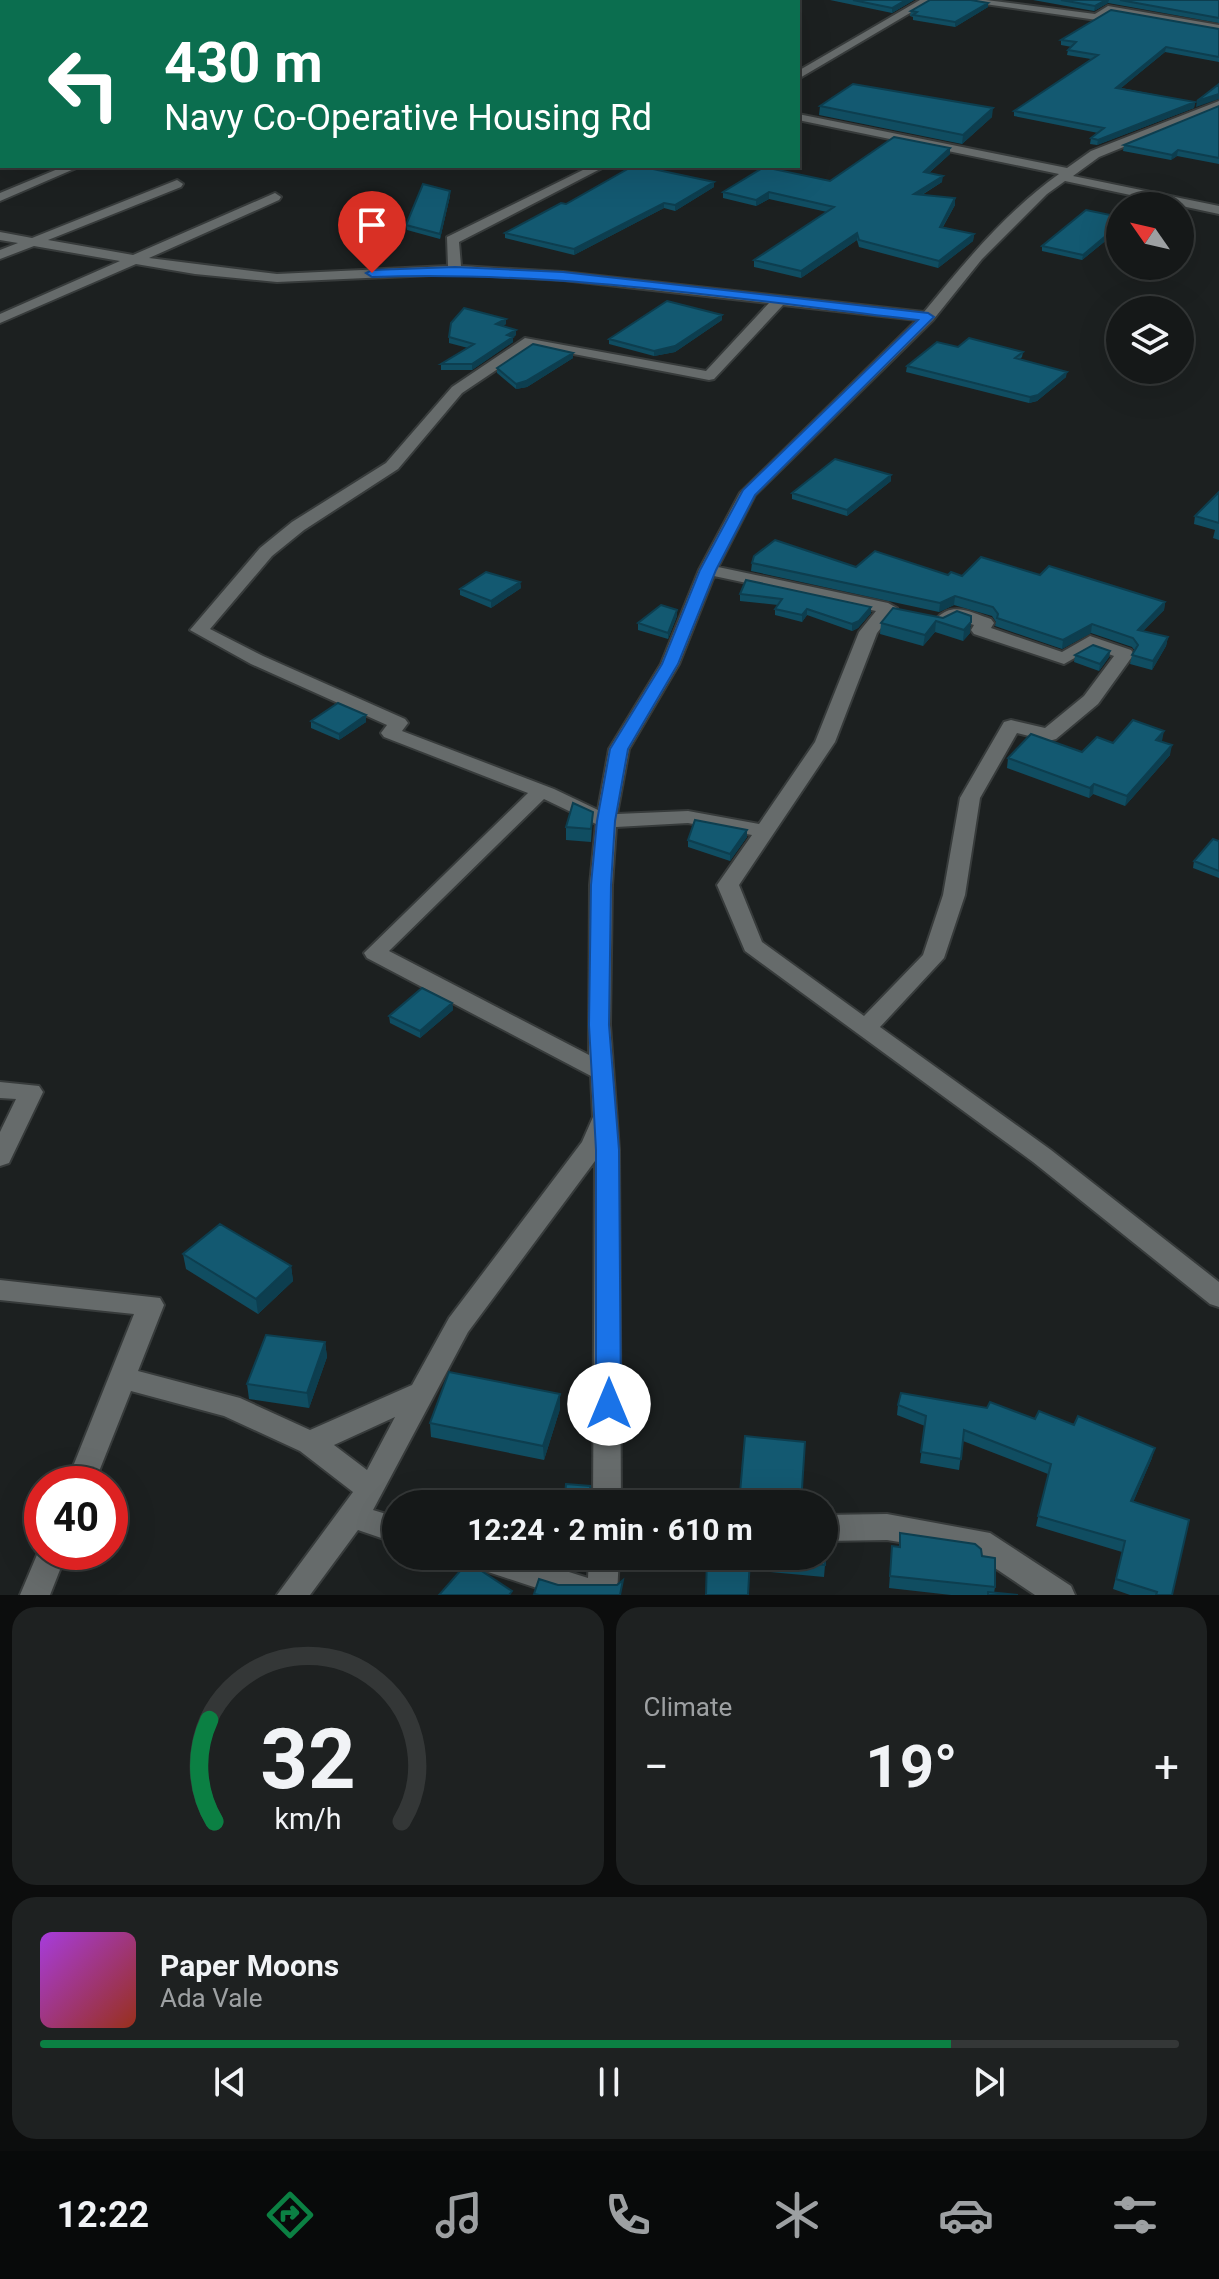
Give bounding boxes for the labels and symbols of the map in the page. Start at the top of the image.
pin [338,191,406,273]
north arrow [1106,192,1194,280]
position arrow [567,1362,651,1446]
speed limit sign: 40 [24,1466,128,1570]

